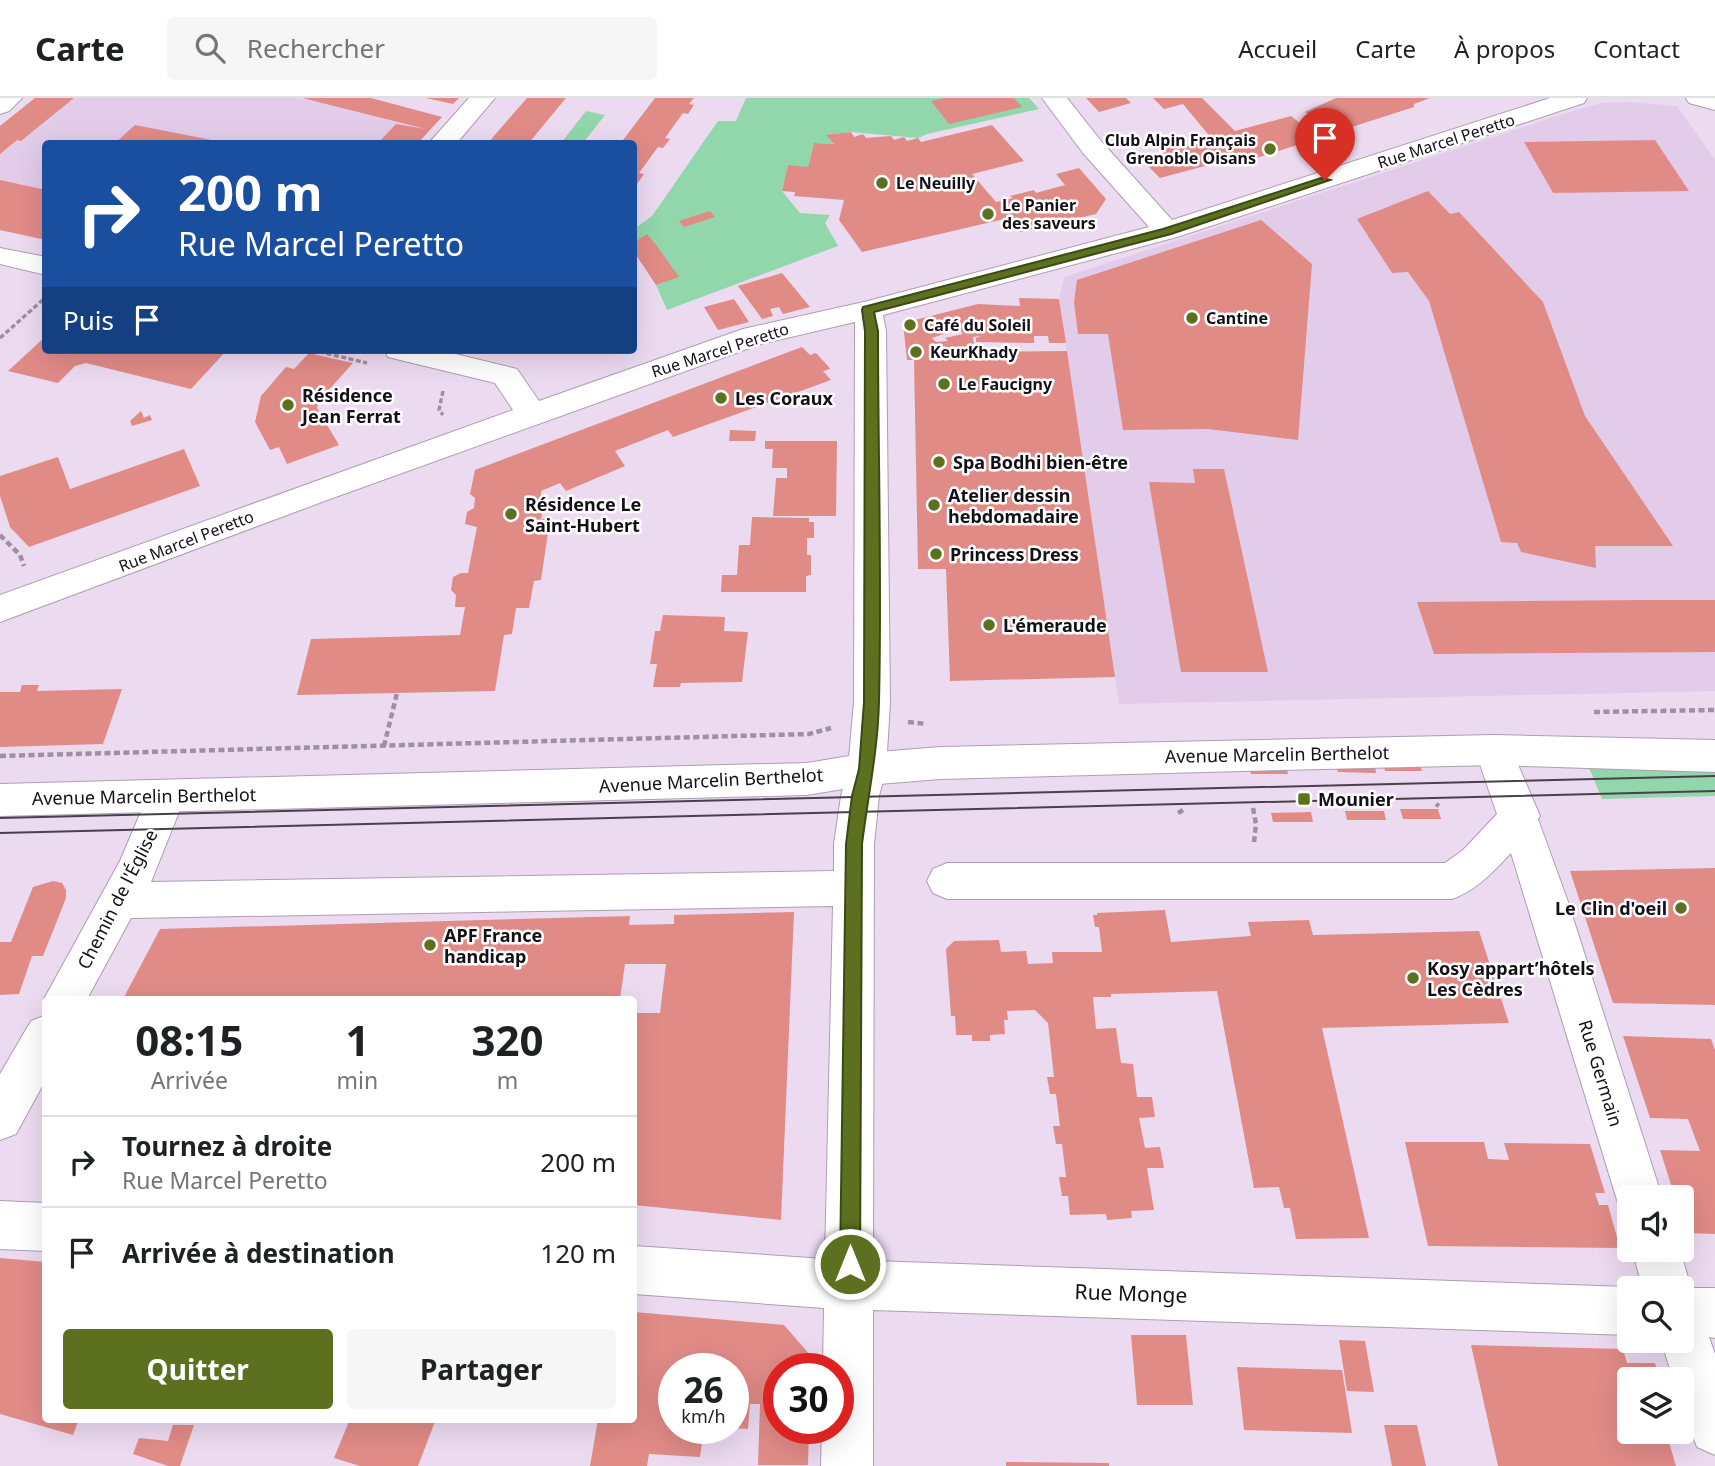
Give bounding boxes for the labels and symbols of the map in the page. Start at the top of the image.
pin [1295,108,1355,180]
street label: Rue Marcel Peretto [1375,108,1517,174]
place label: Club Alpin Français Grenoble Oisans [1105,129,1256,169]
marker: Club Alpin Français Grenoble Oisans [1262,141,1278,157]
place label: Le Neuilly [896,172,976,194]
marker: Le Neuilly [874,175,890,191]
place label: Le Panier des saveurs [1002,194,1096,234]
marker: Le Panier des saveurs [980,206,996,222]
place label: Cantine [1206,307,1268,329]
marker: Cantine [1184,310,1200,326]
place label: Café du Soleil [924,314,1031,336]
street label: Rue Marcel Peretto [649,317,791,383]
marker: Café du Soleil [902,317,918,333]
place label: KeurKhady [930,341,1018,363]
marker: KeurKhady [908,344,924,360]
place label: Le Faucigny [958,373,1053,395]
marker: Le Faucigny [936,376,952,392]
place label: Résidence Jean Ferrat [300,383,401,428]
place label: Les Coraux [735,386,833,410]
marker: Les Coraux [713,390,729,406]
marker: Résidence Jean Ferrat [280,397,296,413]
place label: Spa Bodhi bien-être [953,450,1128,474]
marker: Spa Bodhi bien-être [931,454,947,470]
place label: Atelier dessin hebdomadaire [948,483,1079,528]
place label: Résidence Le Saint-Hubert [525,492,641,537]
marker: Atelier dessin hebdomadaire [926,497,942,513]
street label: Rue Marcel Peretto [115,505,257,577]
marker: Résidence Le Saint-Hubert [503,506,519,522]
place label: Princess Dress [950,542,1079,566]
marker: Princess Dress [928,546,944,562]
place label: L'émeraude [1003,613,1107,637]
marker: L'émeraude [981,617,997,633]
street label: Avenue Marcelin Berthelot [1165,740,1390,768]
street label: Avenue Marcelin Berthelot [598,762,824,798]
street label: Avenue Marcelin Berthelot [32,782,257,810]
place label: Mounier [1318,787,1394,811]
marker: Mounier [1296,791,1312,807]
street label: Chemin de l'Église [71,825,163,973]
place label: Le Clin d'oeil [1555,896,1667,920]
marker: Le Clin d'oeil [1673,900,1689,916]
place label: APF France handicap [444,923,542,968]
marker: APF France handicap [422,937,438,953]
place label: Kosy appart’hôtels Les Cèdres [1427,956,1595,1001]
marker: Kosy appart’hôtels Les Cèdres [1405,970,1421,986]
street label: Rue Germain [1573,1017,1629,1129]
position arrow [813,1227,887,1301]
street label: Rue Monge [1074,1277,1188,1309]
speed limit sign: 30 [763,1353,854,1444]

